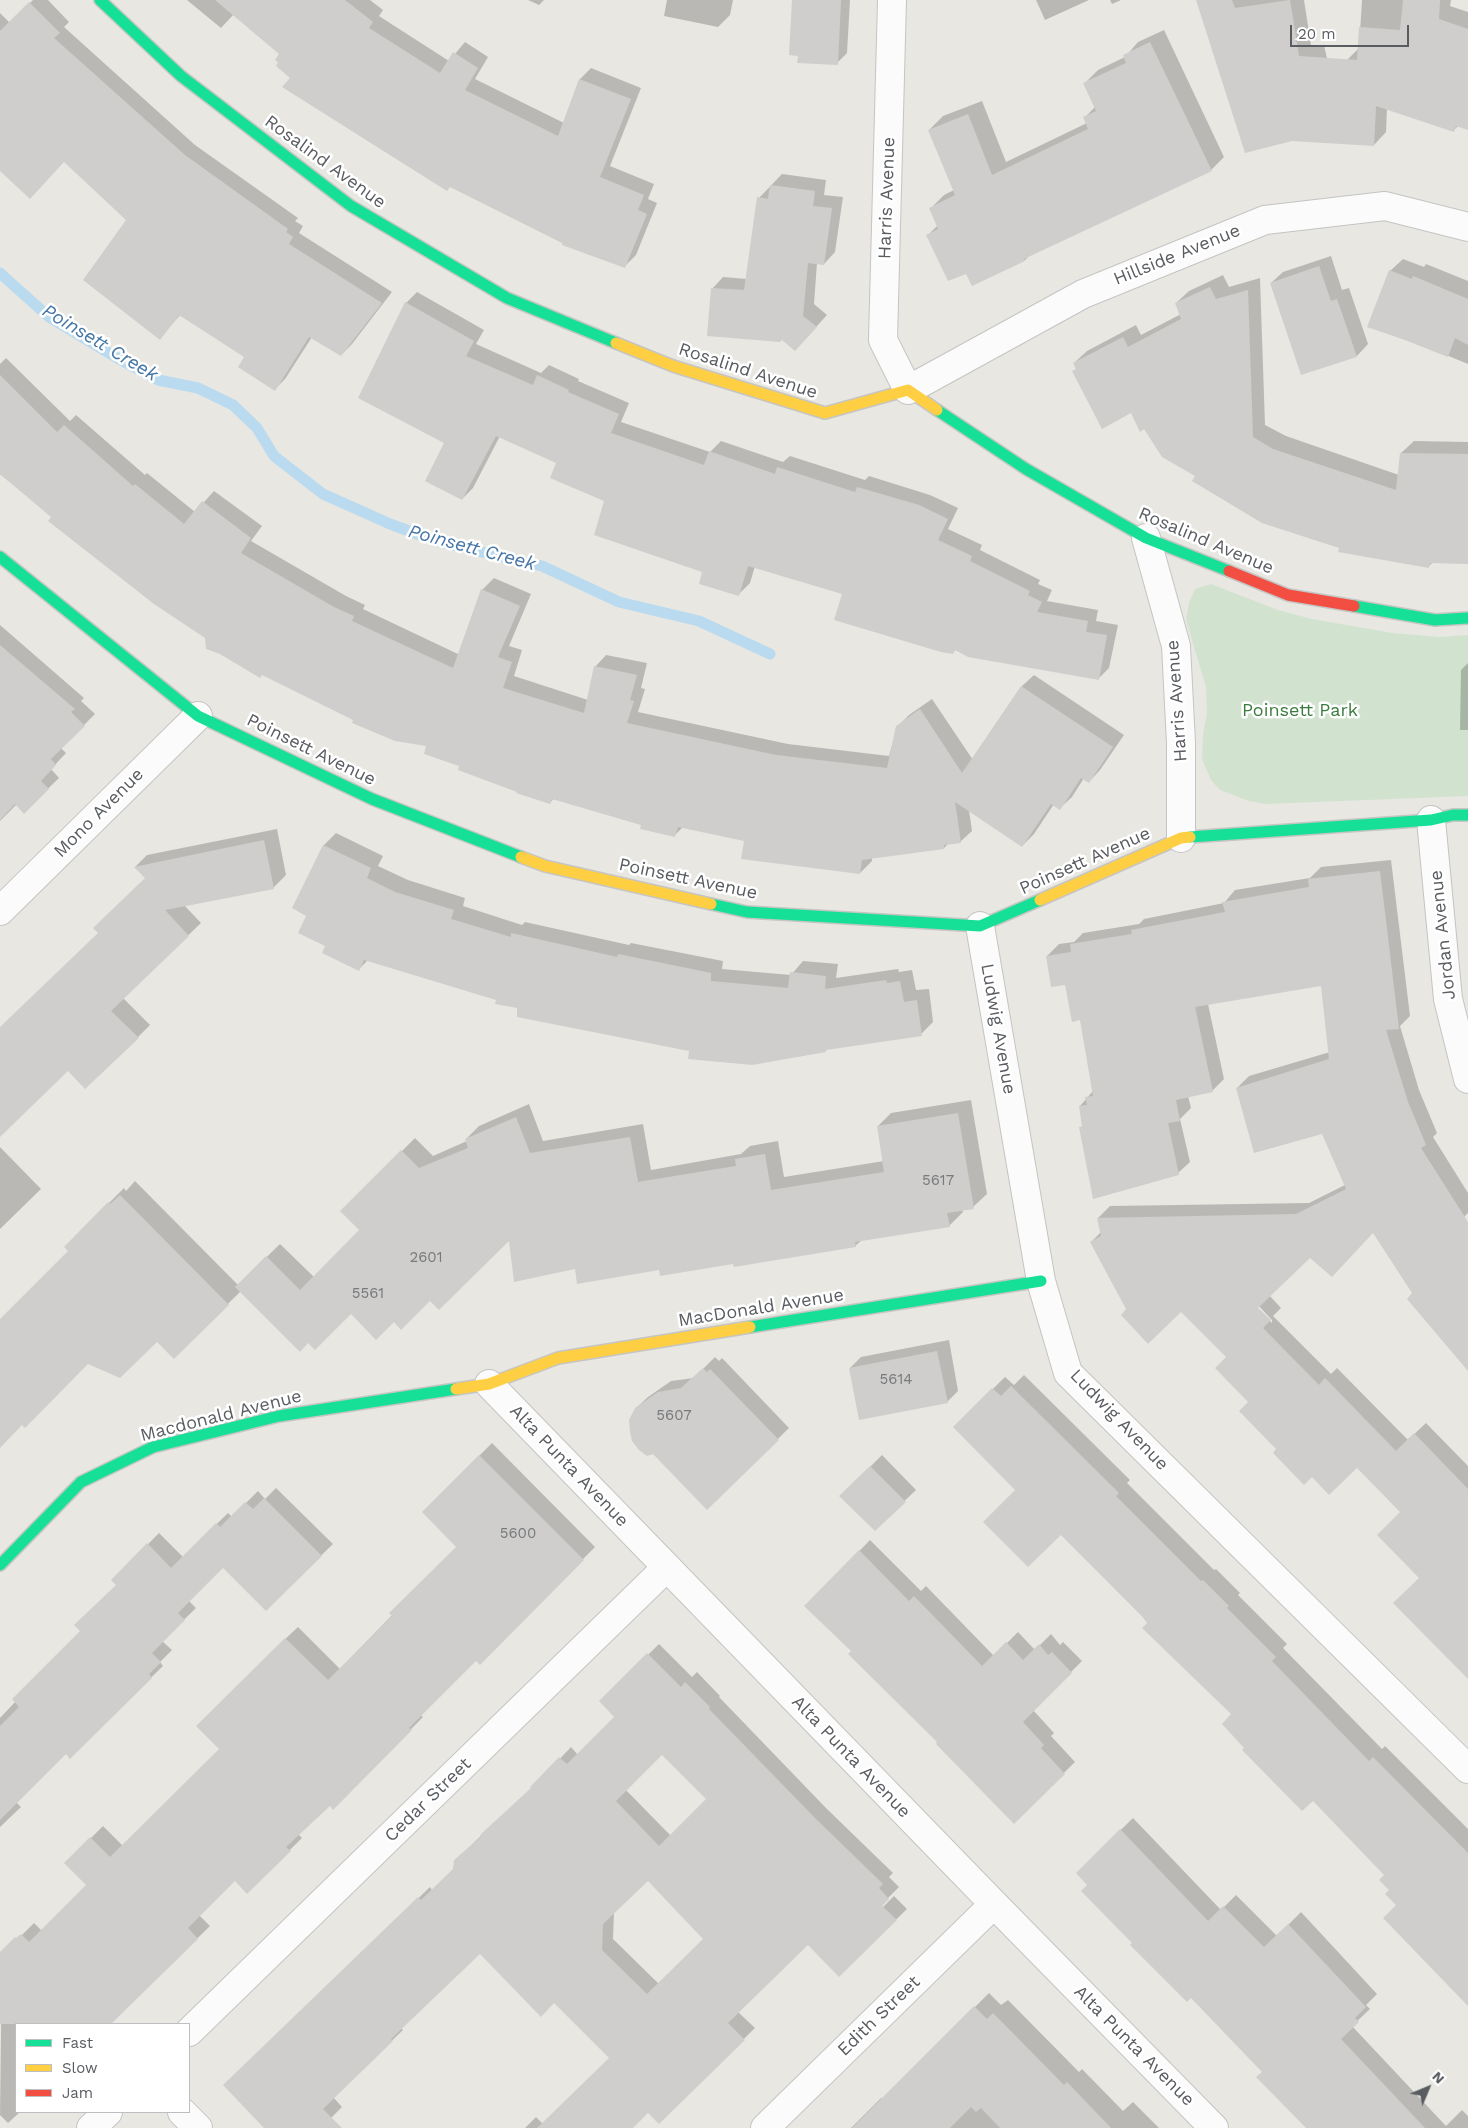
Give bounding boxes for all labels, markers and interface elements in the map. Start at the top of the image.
scale bar [1293,15,1412,47]
text: 20 m [1298,25,1336,43]
street label: Rosalind Avenue [260,111,390,213]
street label: Harris Avenue [874,137,900,259]
street label: Hillside Avenue [1110,220,1244,290]
water label: Poinsett Creek [38,299,162,387]
street label: Rosalind Avenue [676,338,820,404]
street label: Rosalind Avenue [1135,503,1277,579]
water label: Poinsett Creek [406,520,538,576]
street label: Harris Avenue [1162,639,1192,763]
park label: Poinsett Park [1242,700,1358,722]
street label: Poinsett Avenue [243,709,379,791]
street label: Mono Avenue [50,764,148,862]
street label: Poinsett Avenue [1016,822,1154,900]
street label: Poinsett Avenue [617,854,759,904]
street label: Jordan Avenue [1425,869,1461,1001]
street label: Ludwig Avenue [976,962,1020,1096]
house number: 5617 [922,1172,954,1190]
house number: 2601 [409,1249,443,1267]
street label: MacDonald Avenue [677,1284,845,1332]
house number: 5561 [352,1285,384,1303]
street label: Ludwig Avenue [1065,1365,1173,1475]
house number: 5614 [880,1371,912,1389]
street label: Macdonald Avenue [138,1385,304,1447]
street label: Alta Punta Avenue [505,1400,633,1532]
house number: 5607 [656,1407,692,1425]
house number: 5600 [500,1525,536,1543]
street label: Alta Punta Avenue [787,1691,915,1823]
street label: Cedar Street [380,1753,476,1847]
street label: Edith Street [833,1971,925,2061]
street label: Alta Punta Avenue [1069,1981,1199,2111]
legend [15,2023,190,2113]
text: Fast [62,2034,93,2052]
text: Slow [62,2059,98,2077]
north arrow [1403,2063,1453,2113]
text: N [1429,2068,1448,2087]
text: Jam [62,2084,93,2102]

